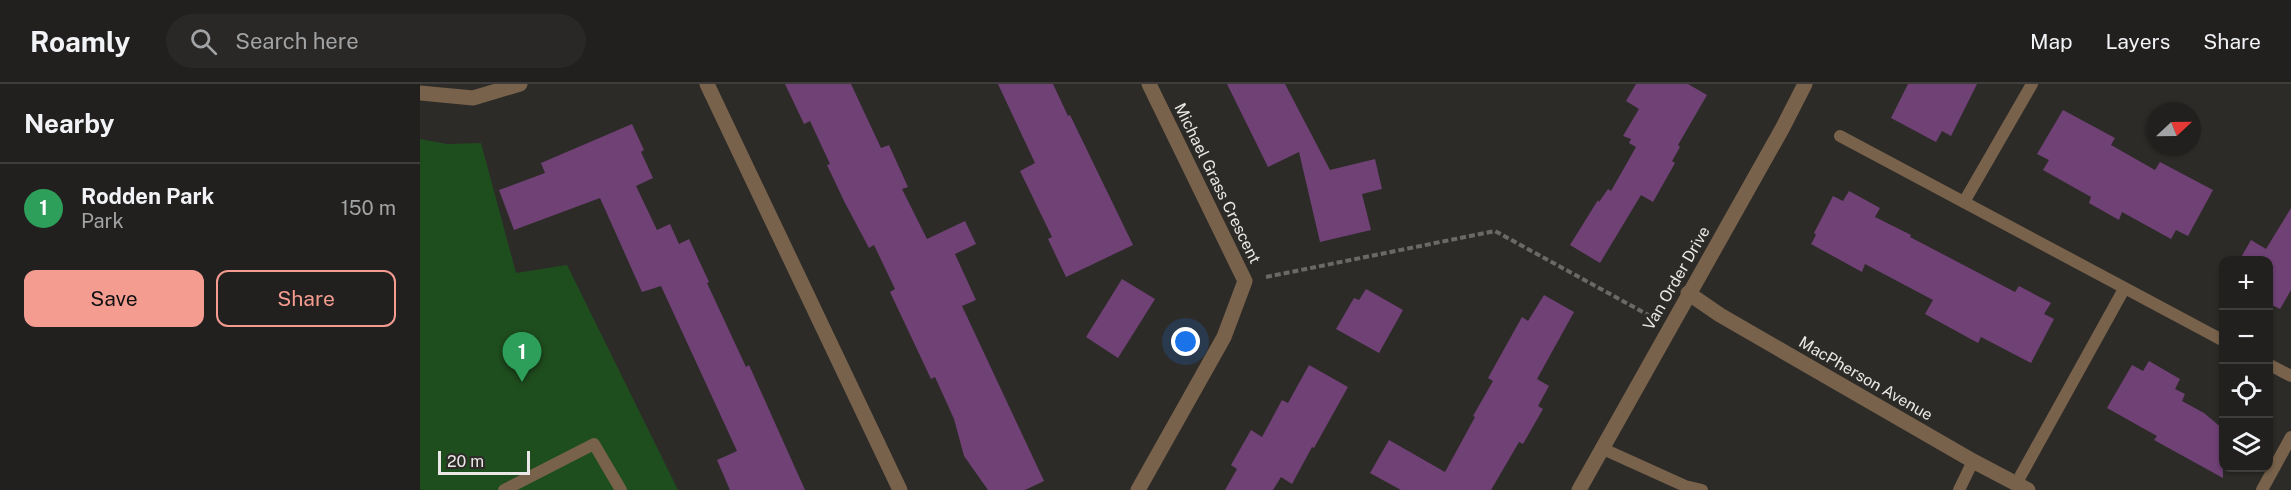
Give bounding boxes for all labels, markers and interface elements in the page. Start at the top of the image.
search box [166,14,586,68]
text: Roamly [30,25,130,58]
icon: search [187,25,220,58]
text: Search here [235,28,359,54]
text: Map [2030,29,2073,54]
text: Layers [2106,29,2170,54]
text: Share [2203,29,2261,54]
street label: Michael Grass Crescent [1170,100,1265,267]
north arrow [2147,102,2201,156]
text: Nearby [24,108,114,139]
text: Rodden Park [81,183,214,209]
text: 1 [39,196,48,220]
text: 150 m [341,196,396,220]
text: Park [81,209,124,233]
street label: Van Order Drive [1639,223,1714,334]
map controls [2219,256,2273,472]
button: + [2219,256,2273,310]
button: Save [24,270,204,327]
button: Share [216,270,396,327]
button: − [2219,310,2273,364]
your location [1171,327,1200,356]
pin: 1 [502,332,542,382]
street label: MacPherson Avenue [1795,332,1936,425]
button: locate [2219,364,2273,418]
button: layers [2219,418,2273,472]
scale bar [438,448,530,476]
text: 20 m [447,452,484,471]

